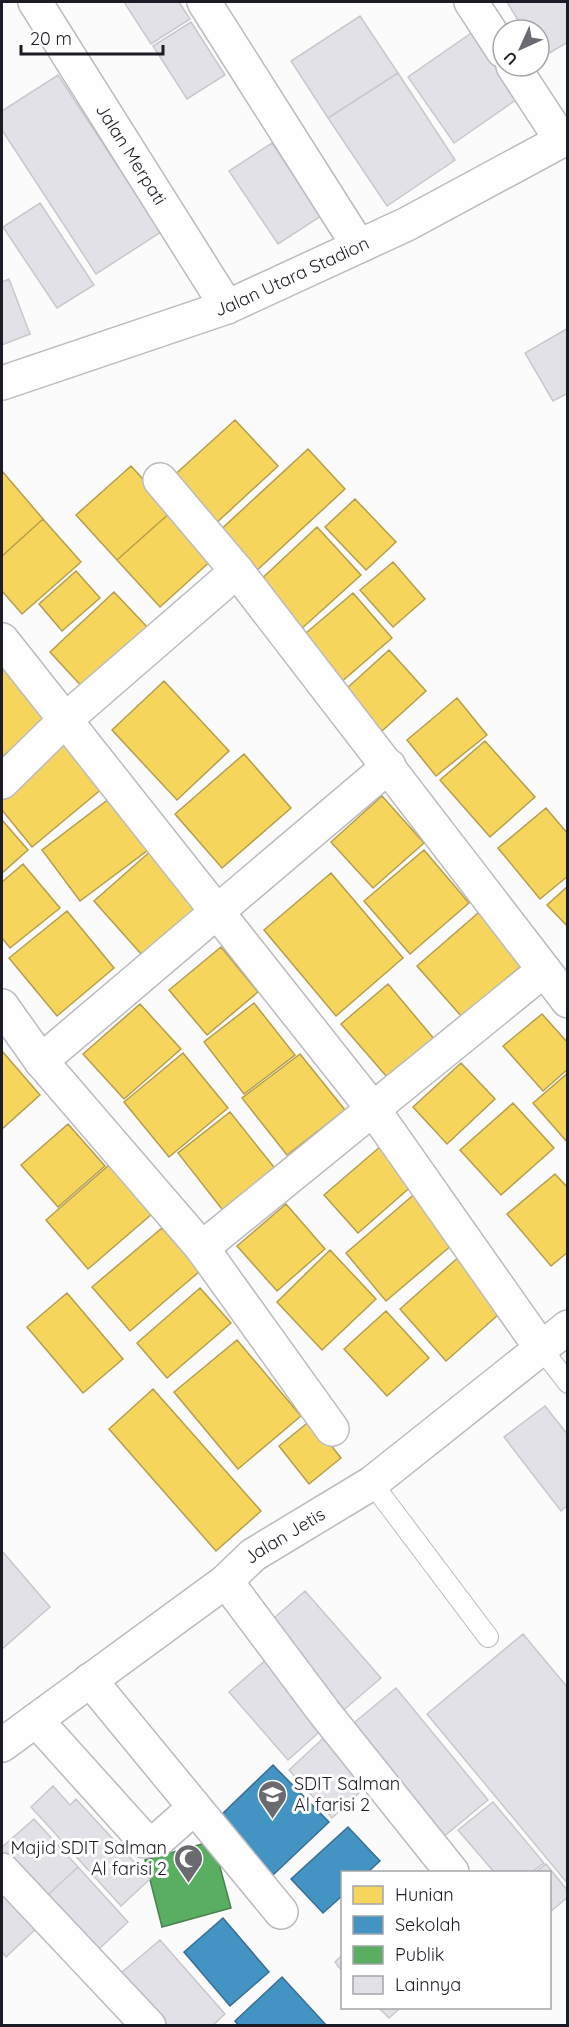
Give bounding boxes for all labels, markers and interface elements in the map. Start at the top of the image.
scale bar [21,18,164,56]
north arrow [491,18,551,78]
text: 20 m [30,27,72,50]
text: U [499,48,521,70]
street label: Jalan Merpati [91,99,172,209]
street label: Jalan Utara Stadion [212,231,372,321]
street label: Jalan Jetis [239,1502,329,1569]
place label: SDIT Salman Al farisi 2 [294,1772,400,1816]
school or university icon: SDIT Salman Al farisi 2 [257,1778,289,1820]
place label: Majid SDIT Salman Al farisi 2 [10,1836,167,1880]
mosque icon: Majid SDIT Salman Al farisi 2 [172,1842,204,1884]
legend [341,1871,551,2009]
text: Hunian [395,1883,454,1906]
text: Sekolah [395,1913,461,1936]
text: Publik [395,1943,444,1966]
text: Lainnya [395,1973,461,1996]

